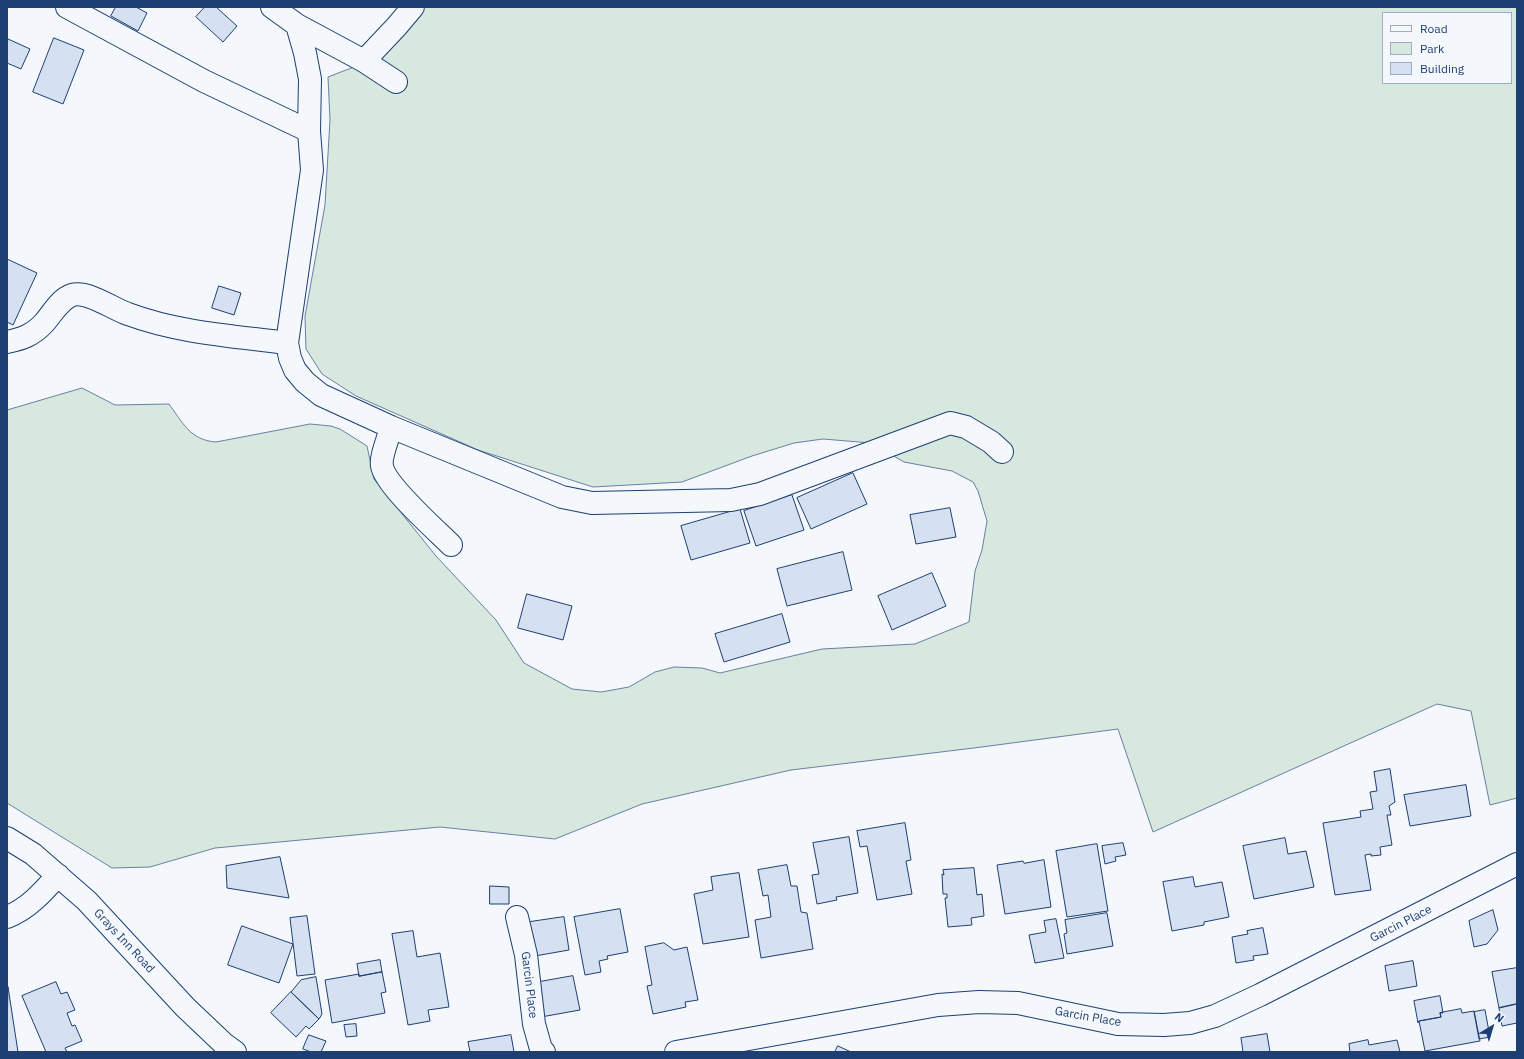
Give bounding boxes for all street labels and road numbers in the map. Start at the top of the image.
street label: Garcin Place [1368,902,1434,946]
street label: Grays Inn Road [91,906,157,976]
street label: Garcin Place [518,951,540,1019]
street label: Garcin Place [1054,1004,1122,1030]

